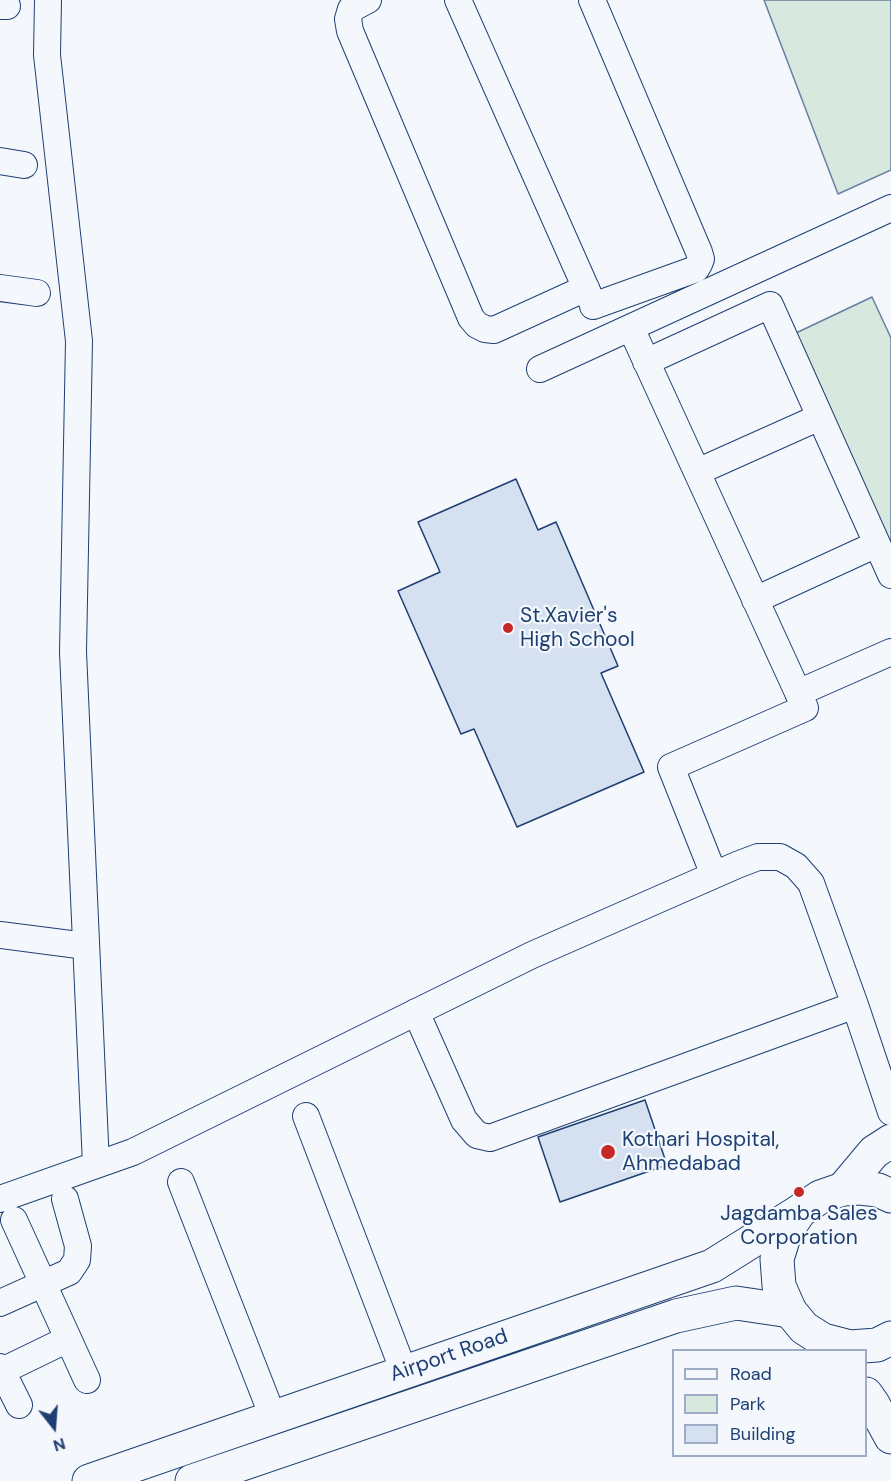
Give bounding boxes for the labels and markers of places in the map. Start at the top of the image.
place label: St.Xavier's High School [520,603,635,653]
marker: St.Xavier's High School [501,621,515,635]
place label: Kothari Hospital, Ahmedabad [622,1127,779,1177]
marker: Kothari Hospital, Ahmedabad [599,1143,617,1161]
marker: Jagdamba Sales Corporation [792,1185,806,1199]
place label: Jagdamba Sales Corporation [720,1201,878,1251]

